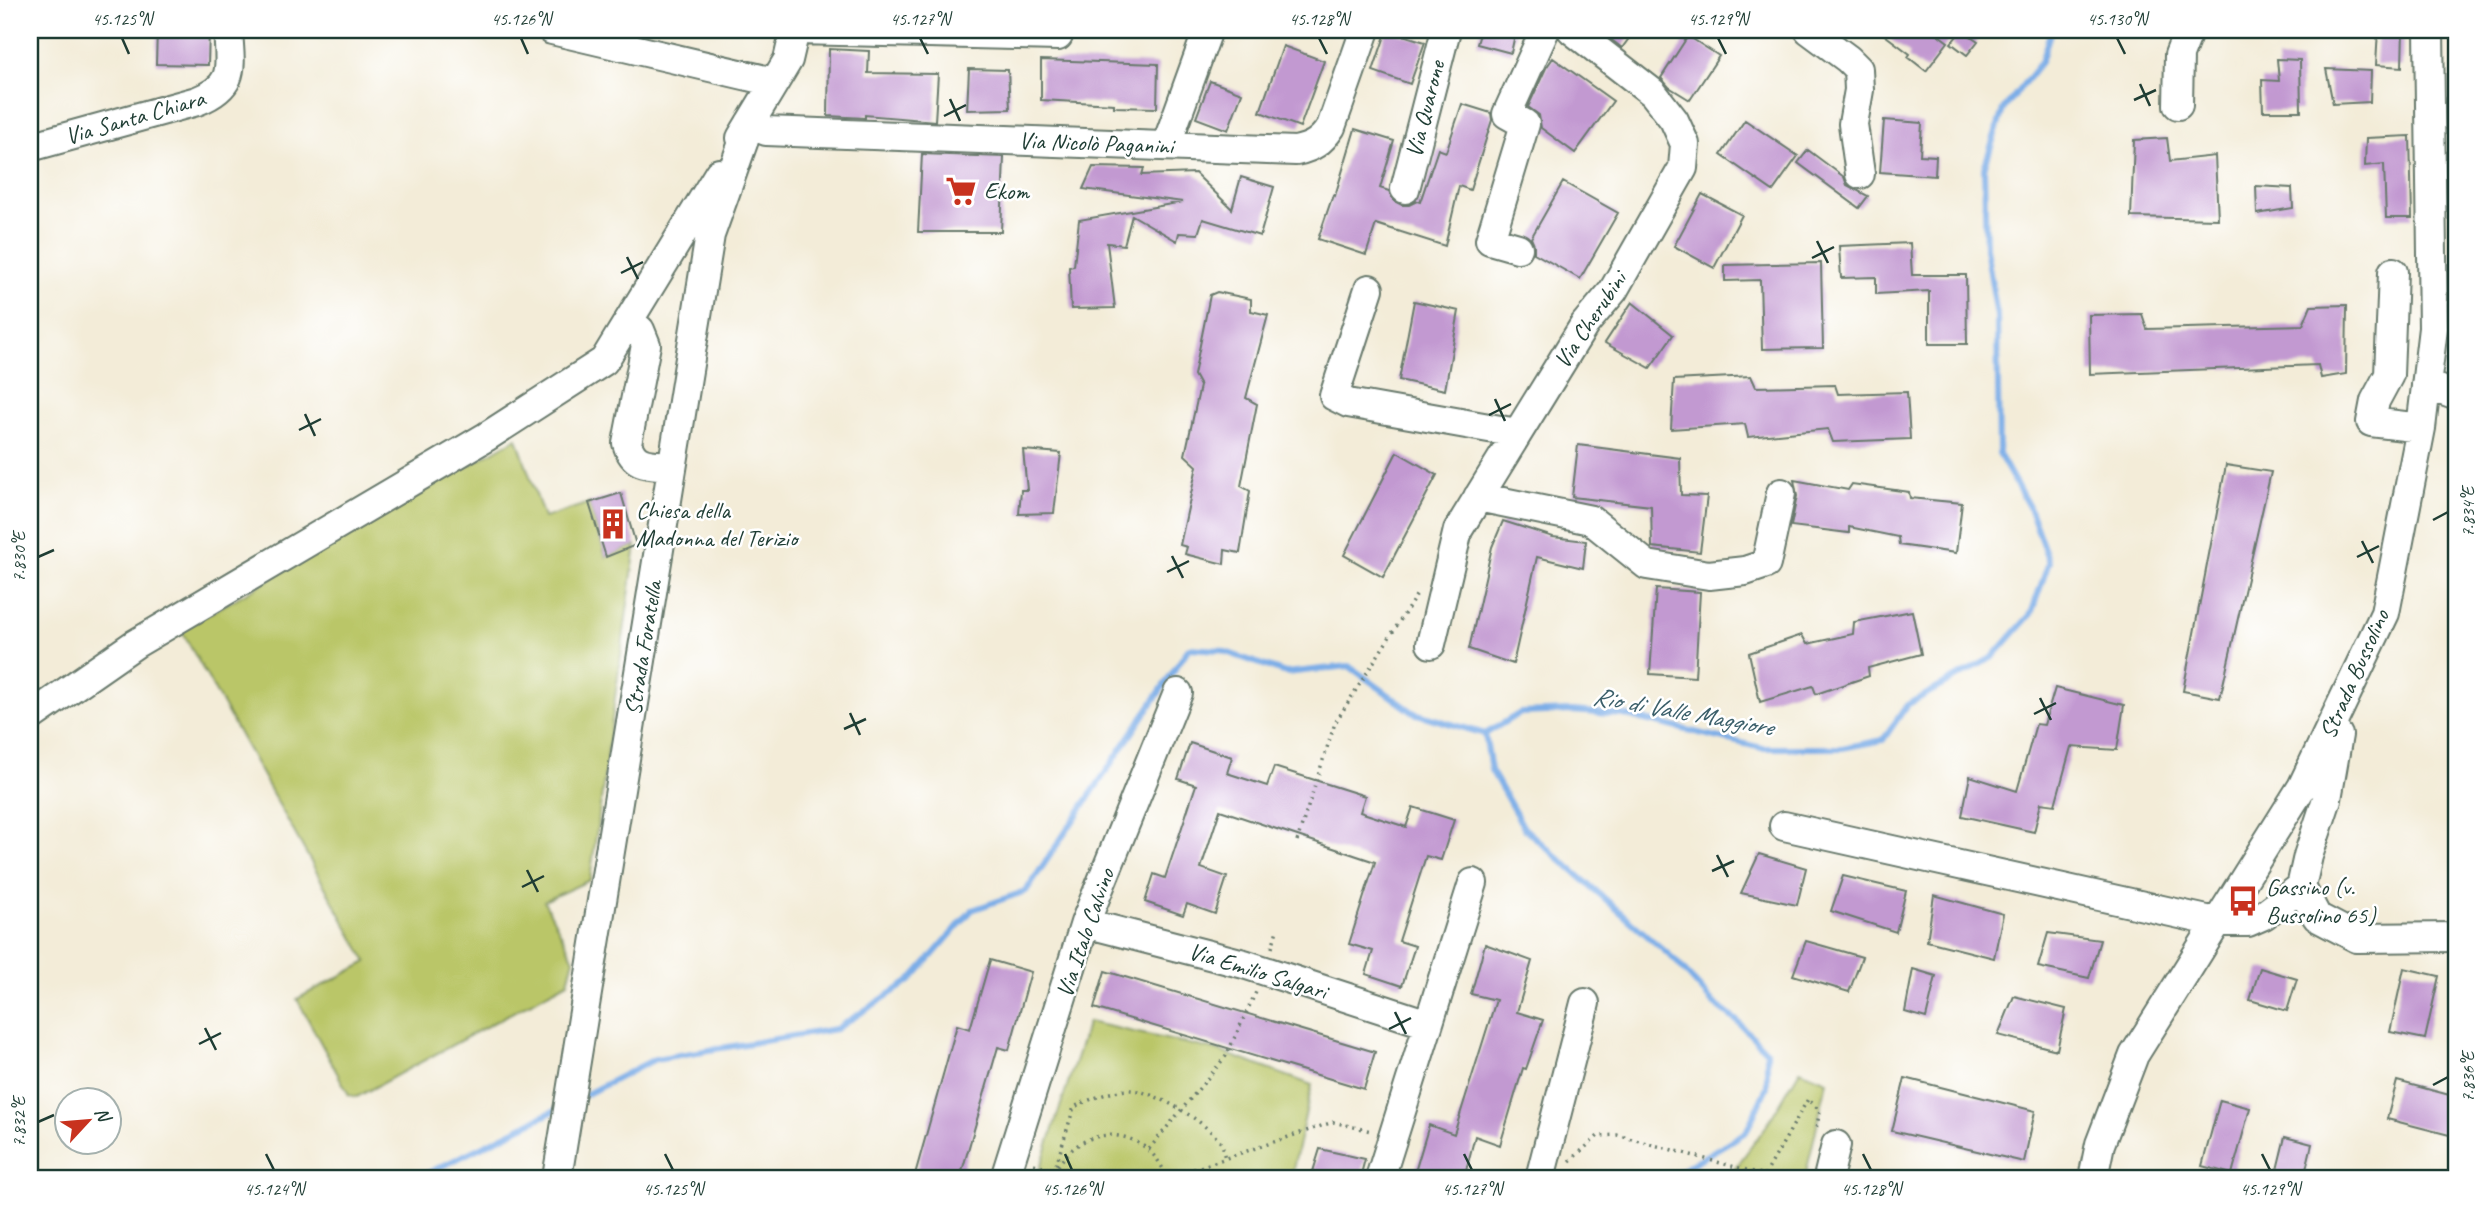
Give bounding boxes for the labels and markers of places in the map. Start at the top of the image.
supermarket icon: Ekom [944,174,978,208]
place label: Ekom [984,176,1030,206]
place label: Chiesa della Madonna del Terizio [636,495,800,553]
building icon: Chiesa della Madonna del Terizio [596,507,630,541]
place label: Gassino (v. Bussolino 65) [2266,872,2376,930]
bus stop icon: Gassino (v. Bussolino 65) [2226,884,2260,918]

